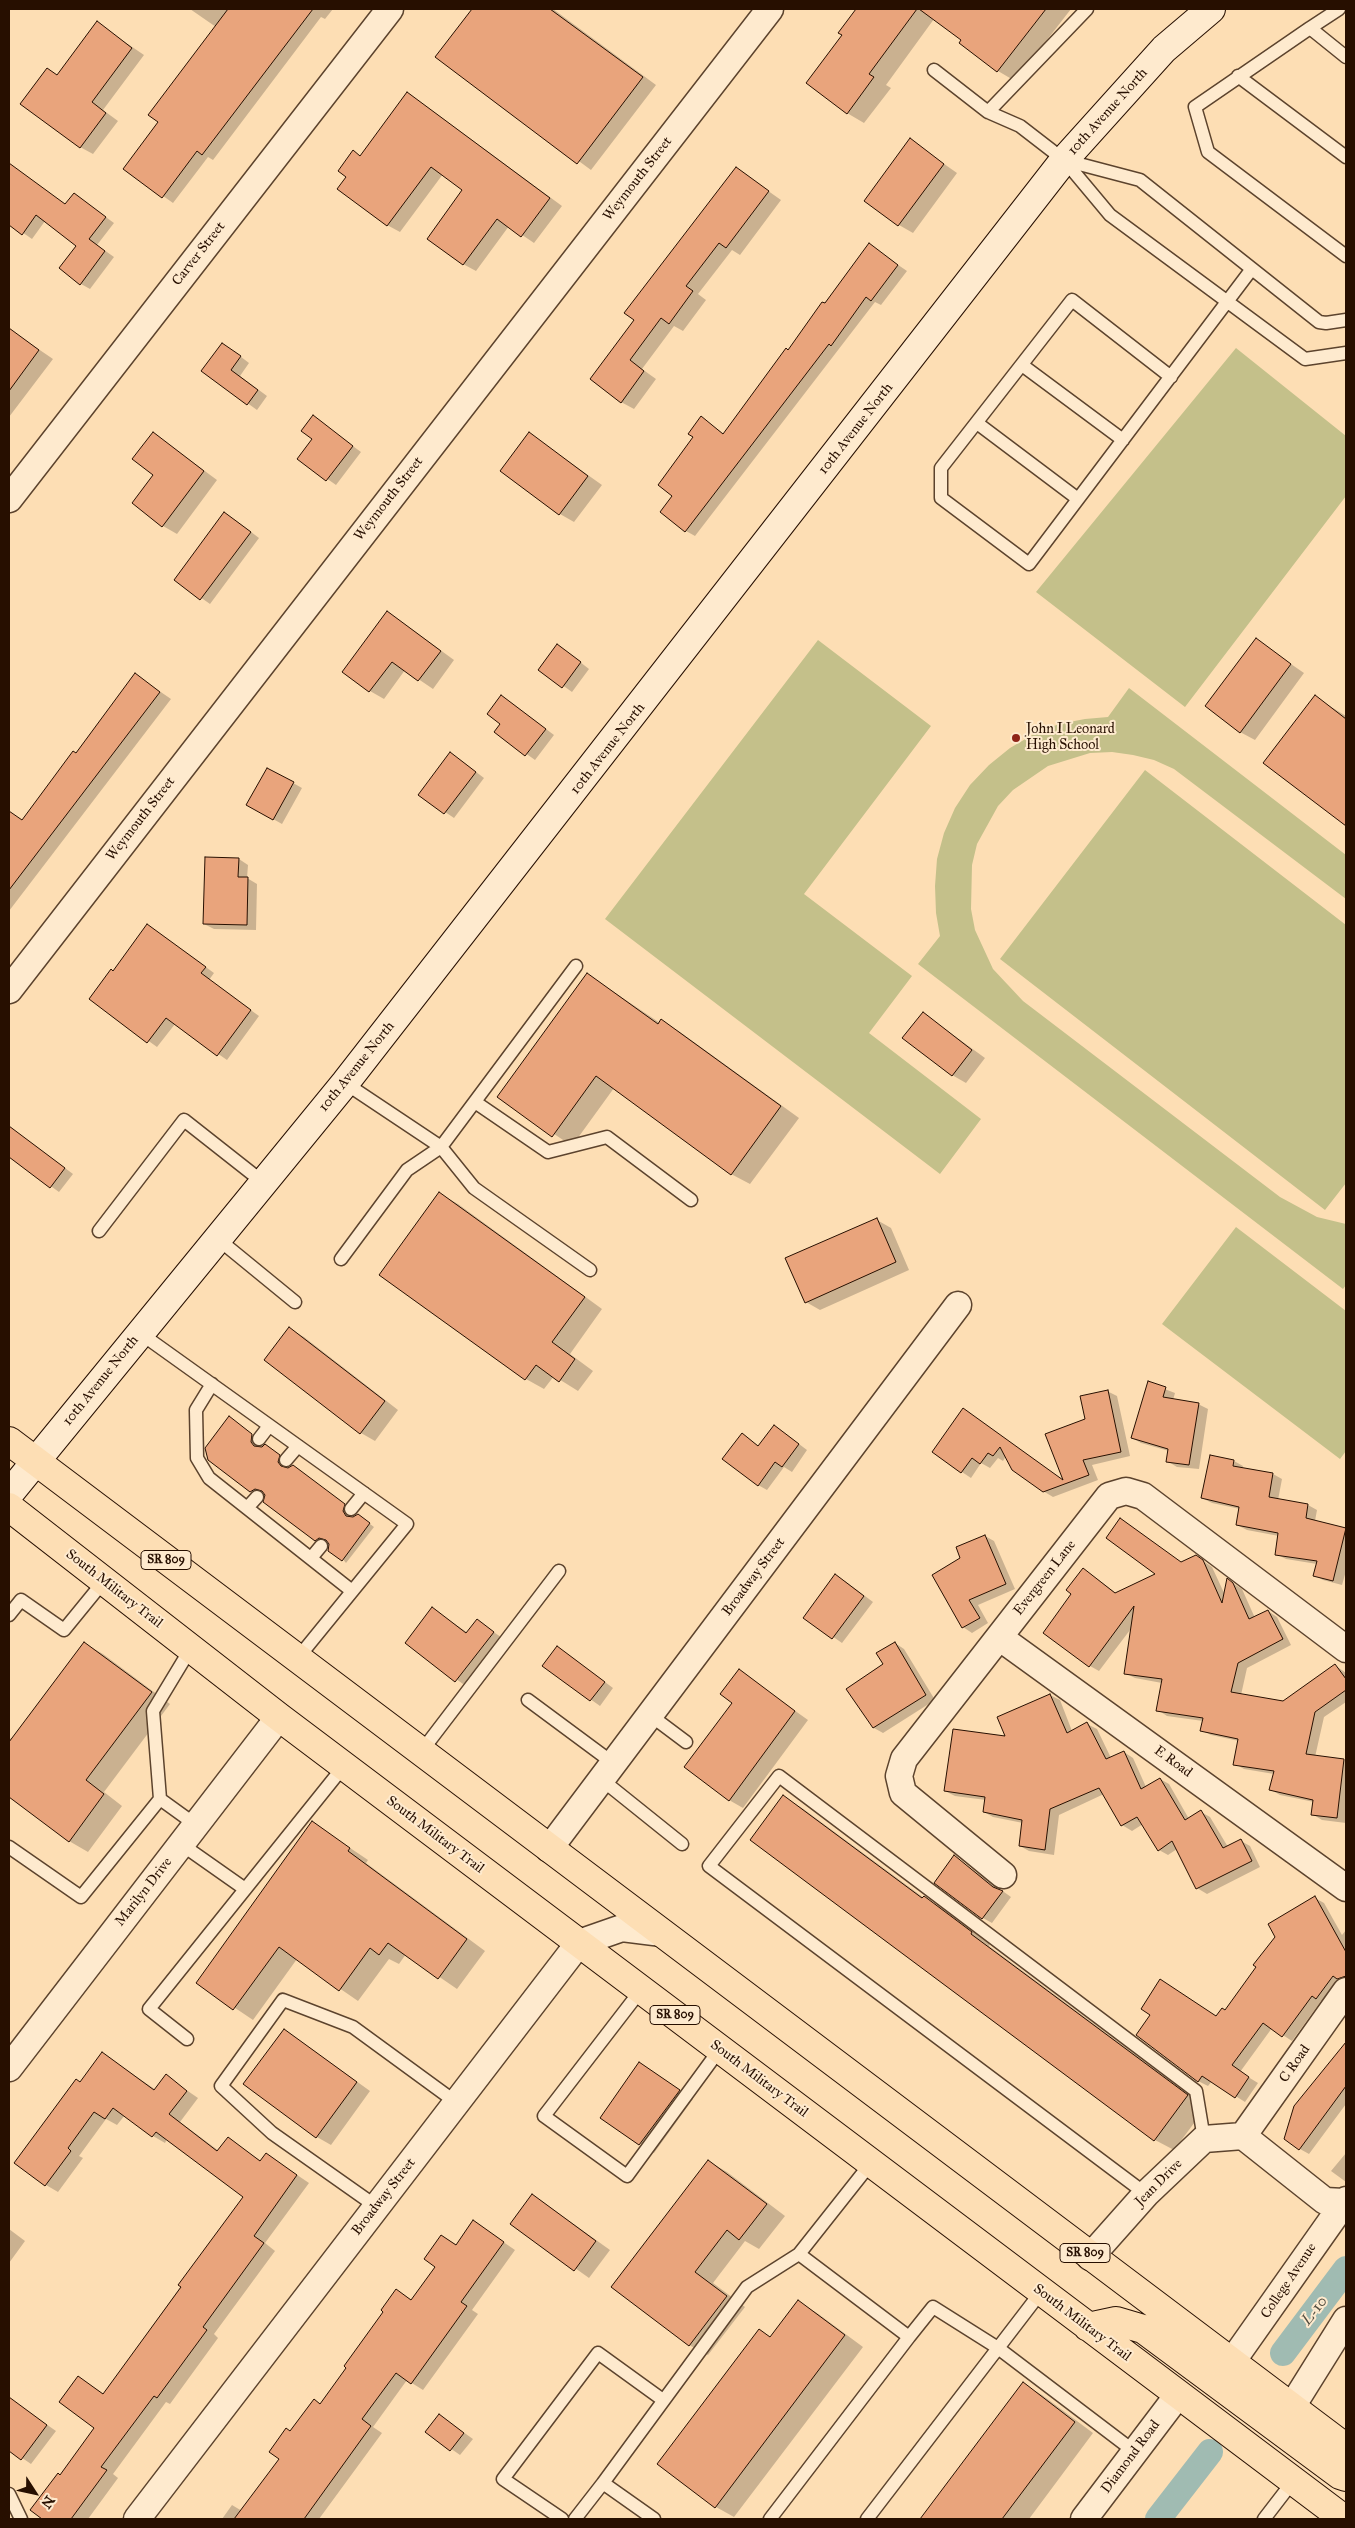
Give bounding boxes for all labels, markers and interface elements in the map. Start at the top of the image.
street label: 10th Avenue North [1065,65,1151,159]
street label: Weymouth Street [600,134,676,224]
street label: Carver Street [169,219,229,289]
street label: 10th Avenue North [815,380,897,478]
street label: Weymouth Street [351,454,427,544]
street label: 10th Avenue North [567,700,649,798]
place label: John I Leonard High School [1026,722,1115,754]
marker: John I Leonard High School [1010,732,1022,744]
street label: Weymouth Street [103,774,179,864]
street label: 10th Avenue North [315,1019,399,1115]
street label: 10th Avenue North [59,1333,143,1429]
street label: Broadway Street [719,1535,789,1619]
street label: Evergreen Lane [1010,1537,1080,1619]
street label: South Military Trail [62,1546,166,1632]
road number: SR 809 [141,1550,191,1570]
street label: E Road [1151,1743,1195,1781]
street label: South Military Trail [383,1793,487,1877]
street label: Marilyn Drive [112,1854,176,1930]
road number: SR 809 [650,2006,700,2024]
street label: South Military Trail [707,2037,811,2121]
street label: C Road [1276,2042,1314,2086]
street label: Broadway Street [349,2155,419,2239]
street label: Jean Drive [1132,2156,1186,2210]
street label: College Avenue [1258,2240,1320,2322]
road number: SR 809 [1060,2244,1110,2262]
street label: South Military Trail [1030,2281,1134,2365]
water label: L-10 [1298,2293,1332,2329]
street label: Diamond Road [1098,2417,1164,2497]
north arrow [10,2468,60,2518]
text: N [37,2492,58,2512]

